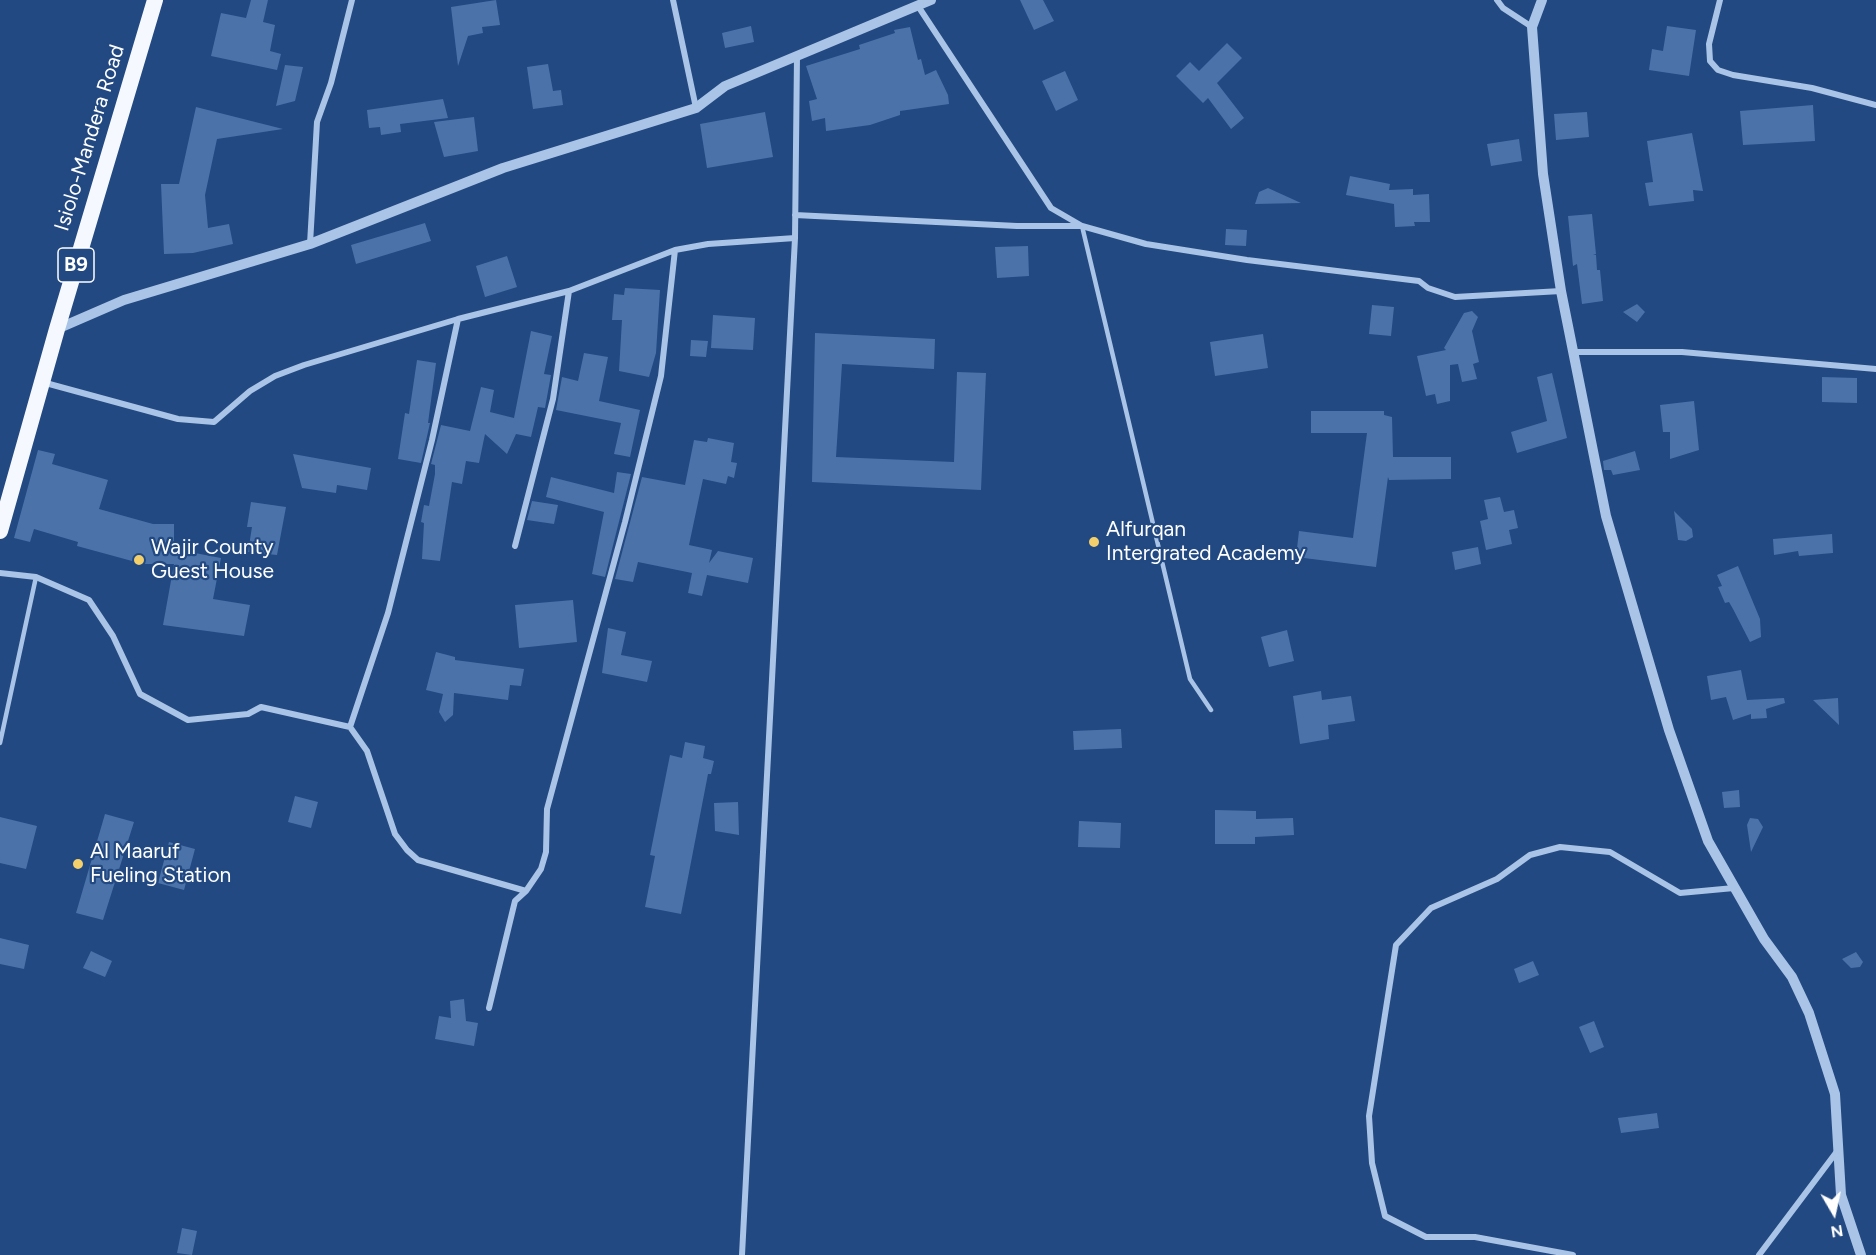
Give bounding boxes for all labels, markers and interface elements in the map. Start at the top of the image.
street label: Isiolo-Mandera Road [50,42,130,234]
road number: B9 [58,248,94,282]
place label: Alfurqan Intergrated Academy [1106,517,1306,567]
place label: Wajir County Guest House [151,535,274,585]
marker: Alfurqan Intergrated Academy [1087,535,1101,549]
marker: Wajir County Guest House [132,553,146,567]
place label: Al Maaruf Fueling Station [90,839,231,889]
marker: Al Maaruf Fueling Station [71,857,85,871]
north arrow [1804,1183,1864,1243]
text: N [1829,1221,1844,1242]

